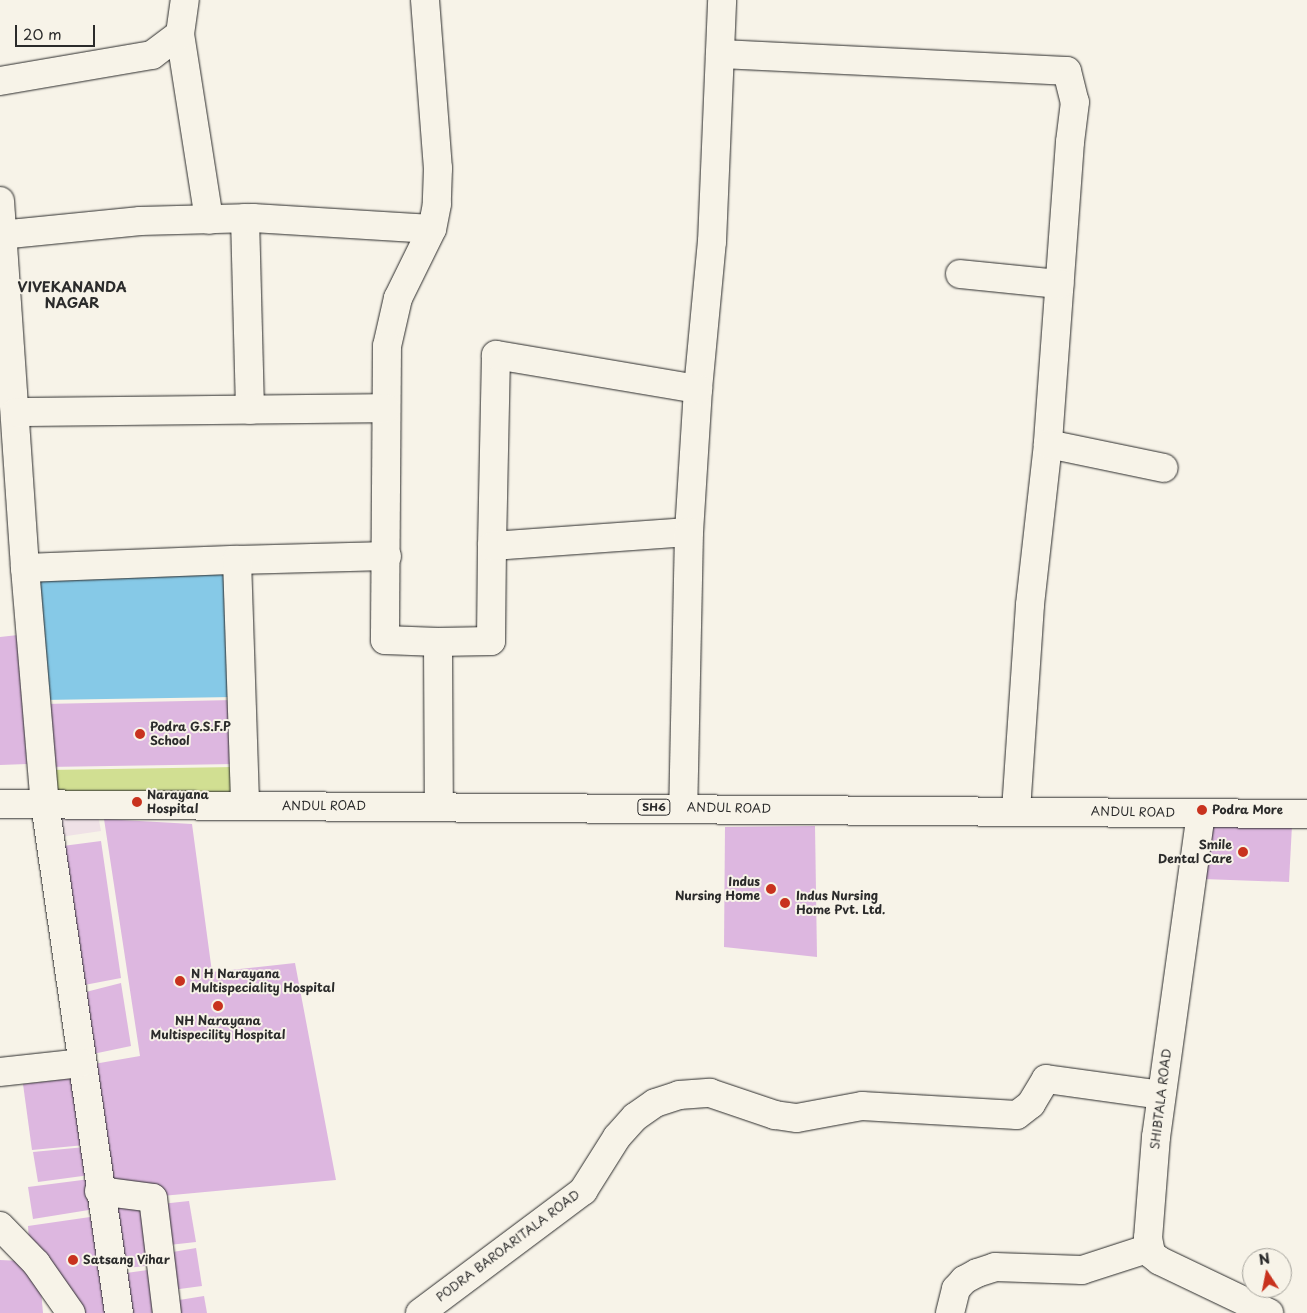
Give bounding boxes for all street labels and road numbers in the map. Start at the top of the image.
street label: ANDUL ROAD [281,799,367,813]
road number: SH6 [636,799,672,816]
street label: ANDUL ROAD [686,800,772,816]
street label: ANDUL ROAD [1090,804,1176,820]
street label: SHIBTALA ROAD [1148,1048,1174,1150]
street label: PODRA BAROARITALA ROAD [433,1187,583,1305]

